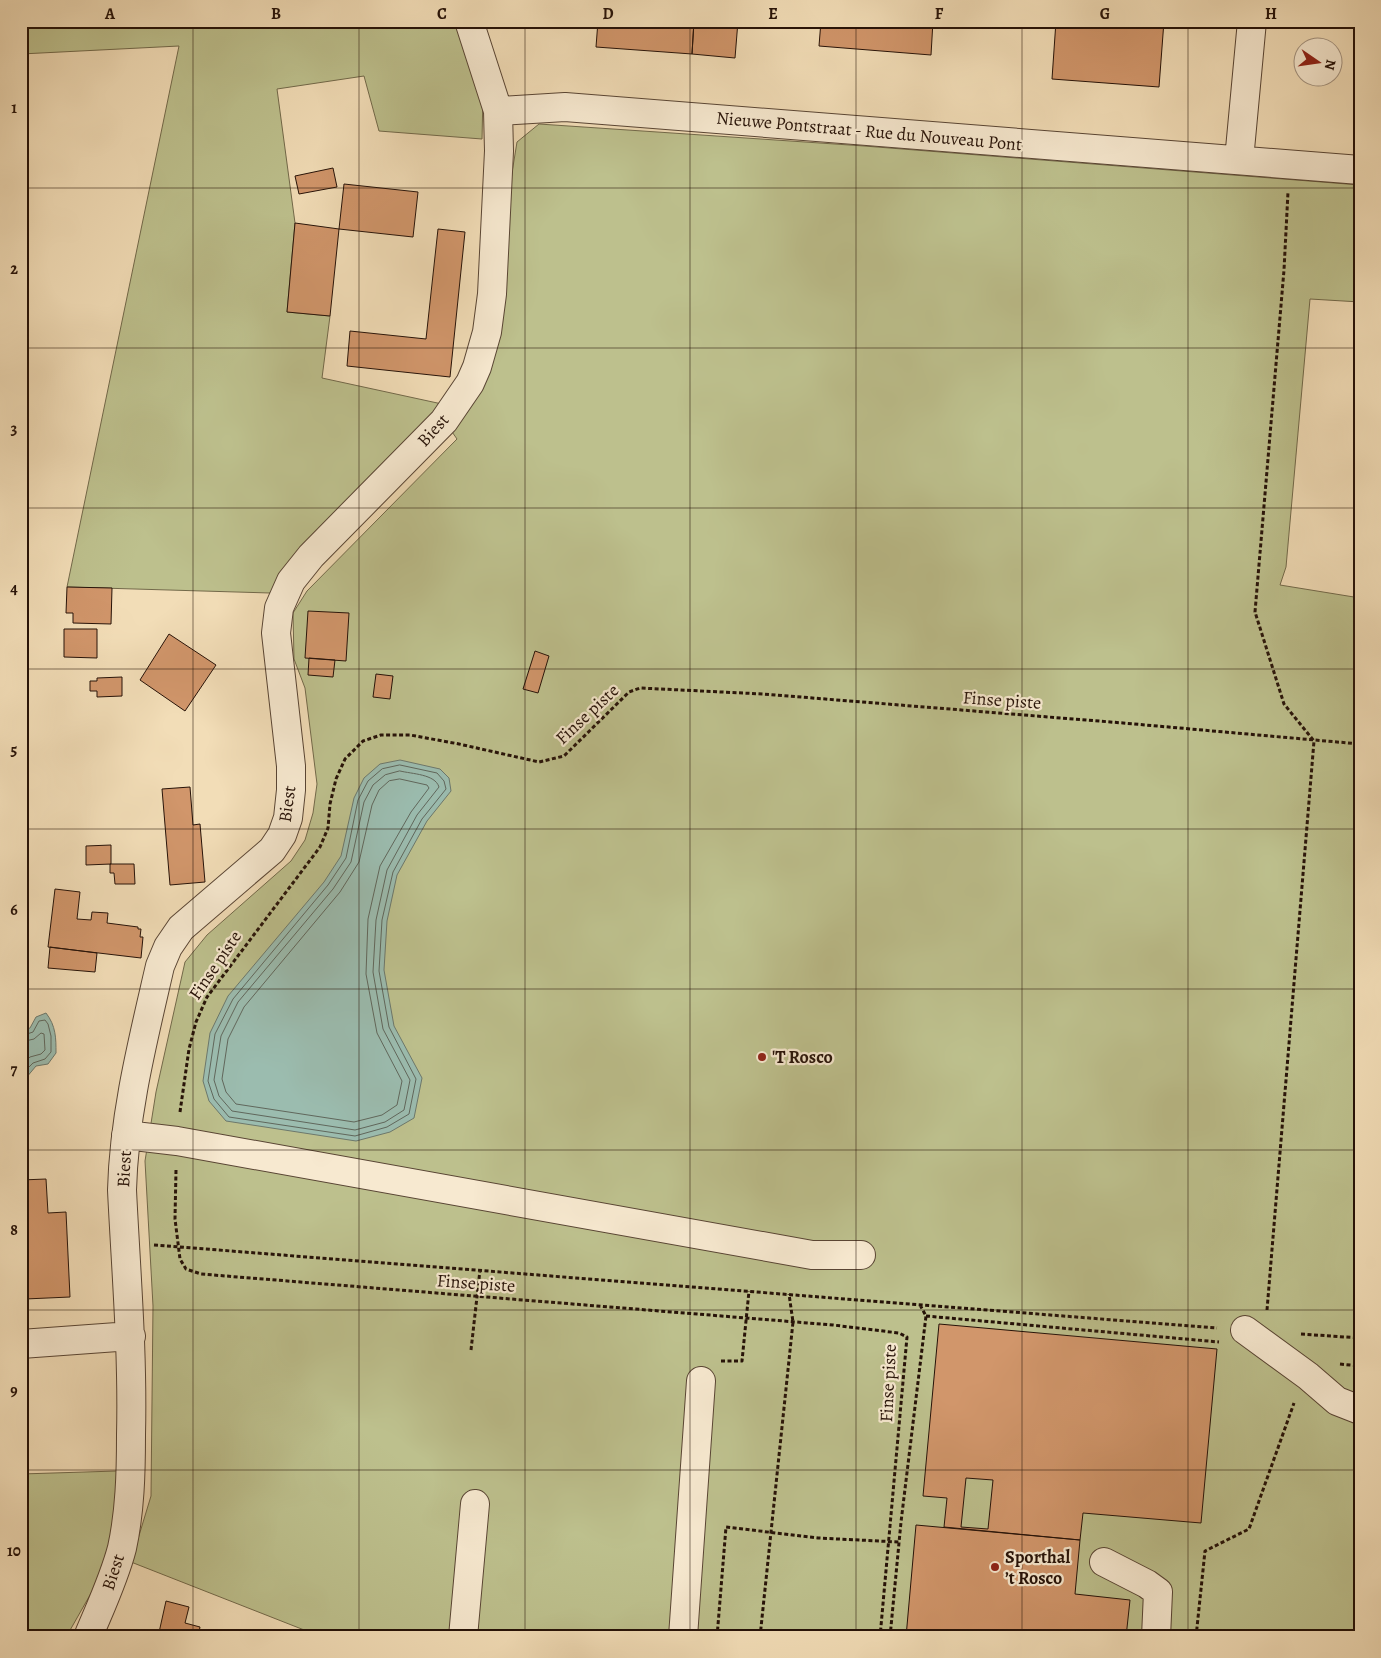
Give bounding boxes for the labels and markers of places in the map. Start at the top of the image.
place label: 'T Rosco [772,1045,833,1069]
marker: 'T Rosco [756,1051,768,1063]
place label: Sporthal ’t Rosco [1005,1545,1070,1590]
marker: Sporthal ’t Rosco [989,1561,1001,1573]

